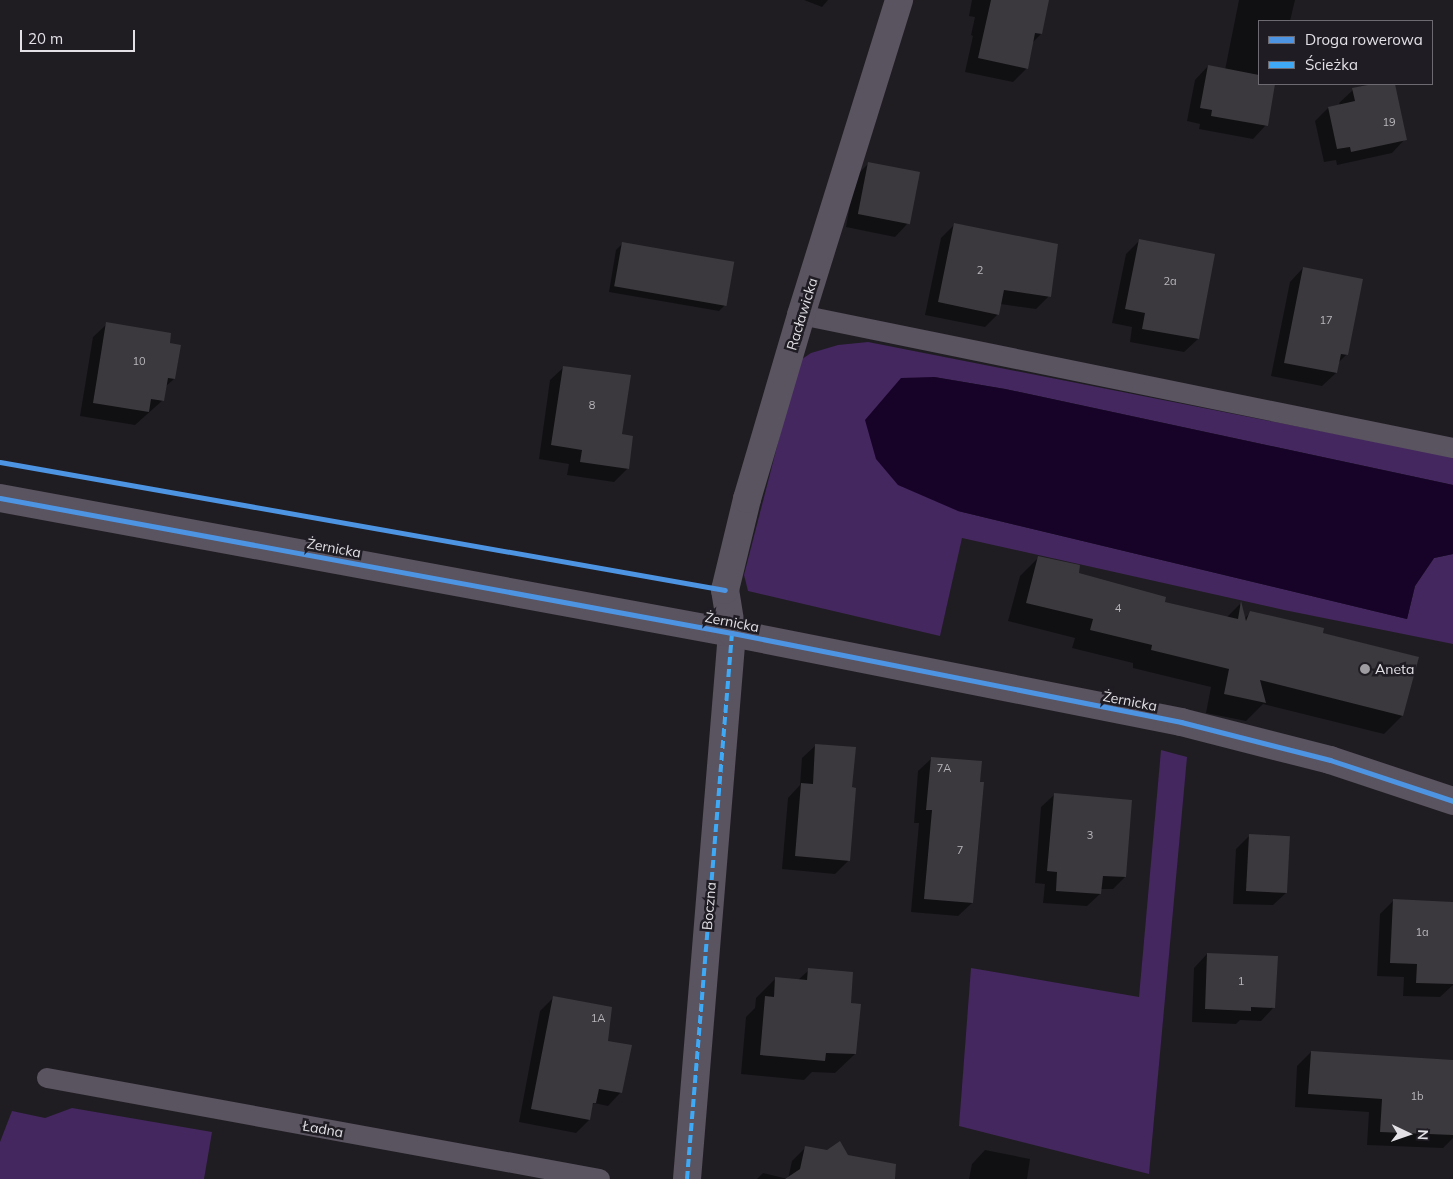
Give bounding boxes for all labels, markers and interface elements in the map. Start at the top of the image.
scale bar [22,20,138,52]
legend [1258,20,1433,85]
text: 20 m [28,29,63,48]
text: Droga rowerowa [1305,30,1423,49]
text: Ścieżka [1305,55,1358,74]
house number: 19 [1382,115,1396,129]
house number: 2 [977,263,983,277]
house number: 2a [1163,274,1177,288]
street label: Racławicka [783,276,821,352]
house number: 17 [1319,313,1333,327]
house number: 10 [132,354,146,368]
house number: 8 [589,398,595,412]
street label: Żernicka [306,535,362,561]
house number: 4 [1115,601,1121,615]
street label: Żernicka [703,609,761,635]
place label: Aneta [1375,661,1414,677]
marker: Aneta [1359,663,1371,675]
street label: Żernicka [1101,688,1159,714]
house number: 7A [937,761,951,775]
house number: 3 [1087,828,1093,842]
house number: 7 [957,843,963,857]
street label: Boczna [699,881,719,931]
house number: 1a [1415,925,1429,939]
house number: 1 [1238,974,1244,988]
house number: 1A [591,1011,605,1025]
house number: 1b [1410,1089,1424,1103]
north arrow [1383,1109,1433,1159]
street label: Ładna [301,1117,345,1141]
text: N [1414,1129,1432,1141]

